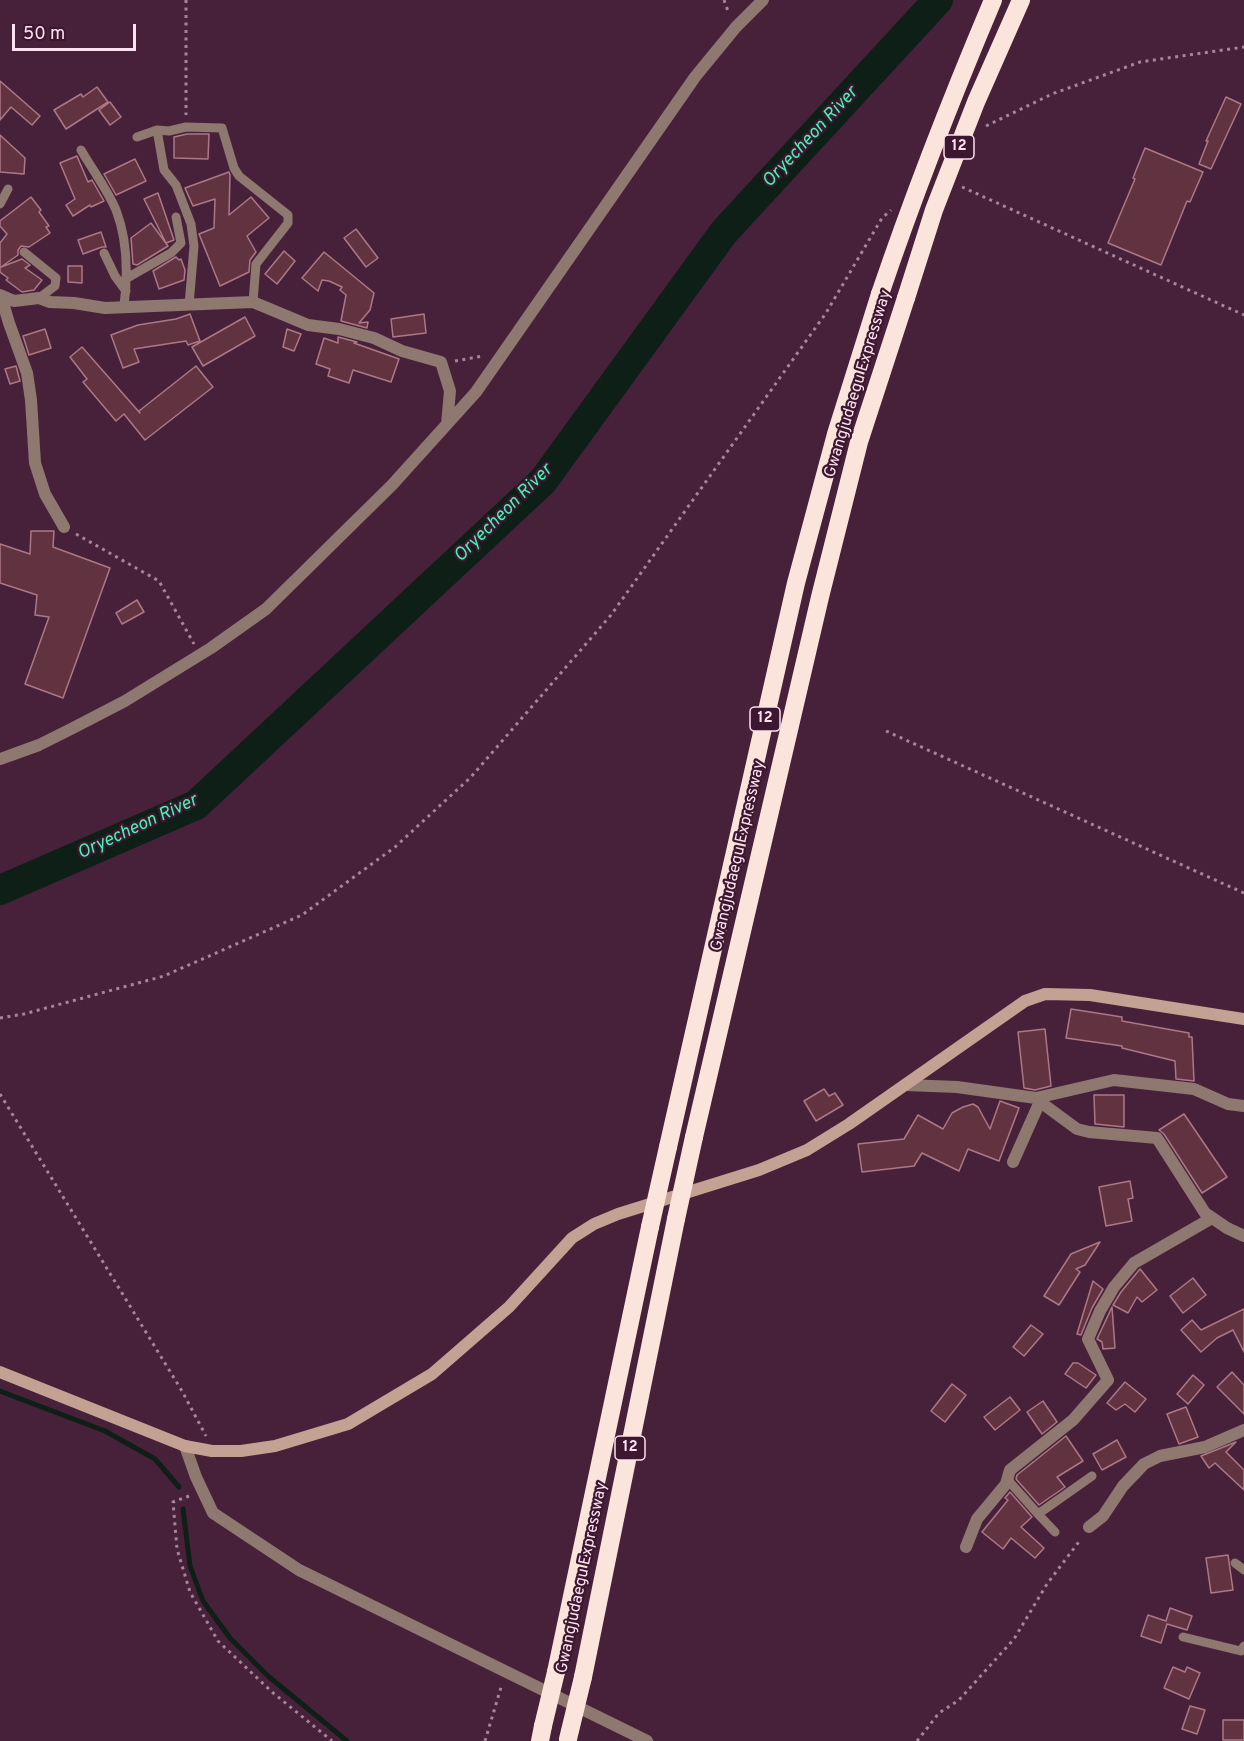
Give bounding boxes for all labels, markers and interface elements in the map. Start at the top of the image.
scale bar [15,12,140,50]
text: 50 m [23,23,65,46]
water label: Oryecheon River [759,83,863,193]
road number: 12 [944,135,974,159]
street label: Gwangjudaegu Expressway [821,288,897,480]
water label: Oryecheon River [450,460,558,568]
road number: 12 [750,707,780,731]
street label: Gwangjudaegu Expressway [708,759,770,953]
water label: Oryecheon River [74,791,202,865]
road number: 12 [615,1436,645,1460]
street label: Gwangjudaegu Expressway [553,1481,613,1675]

